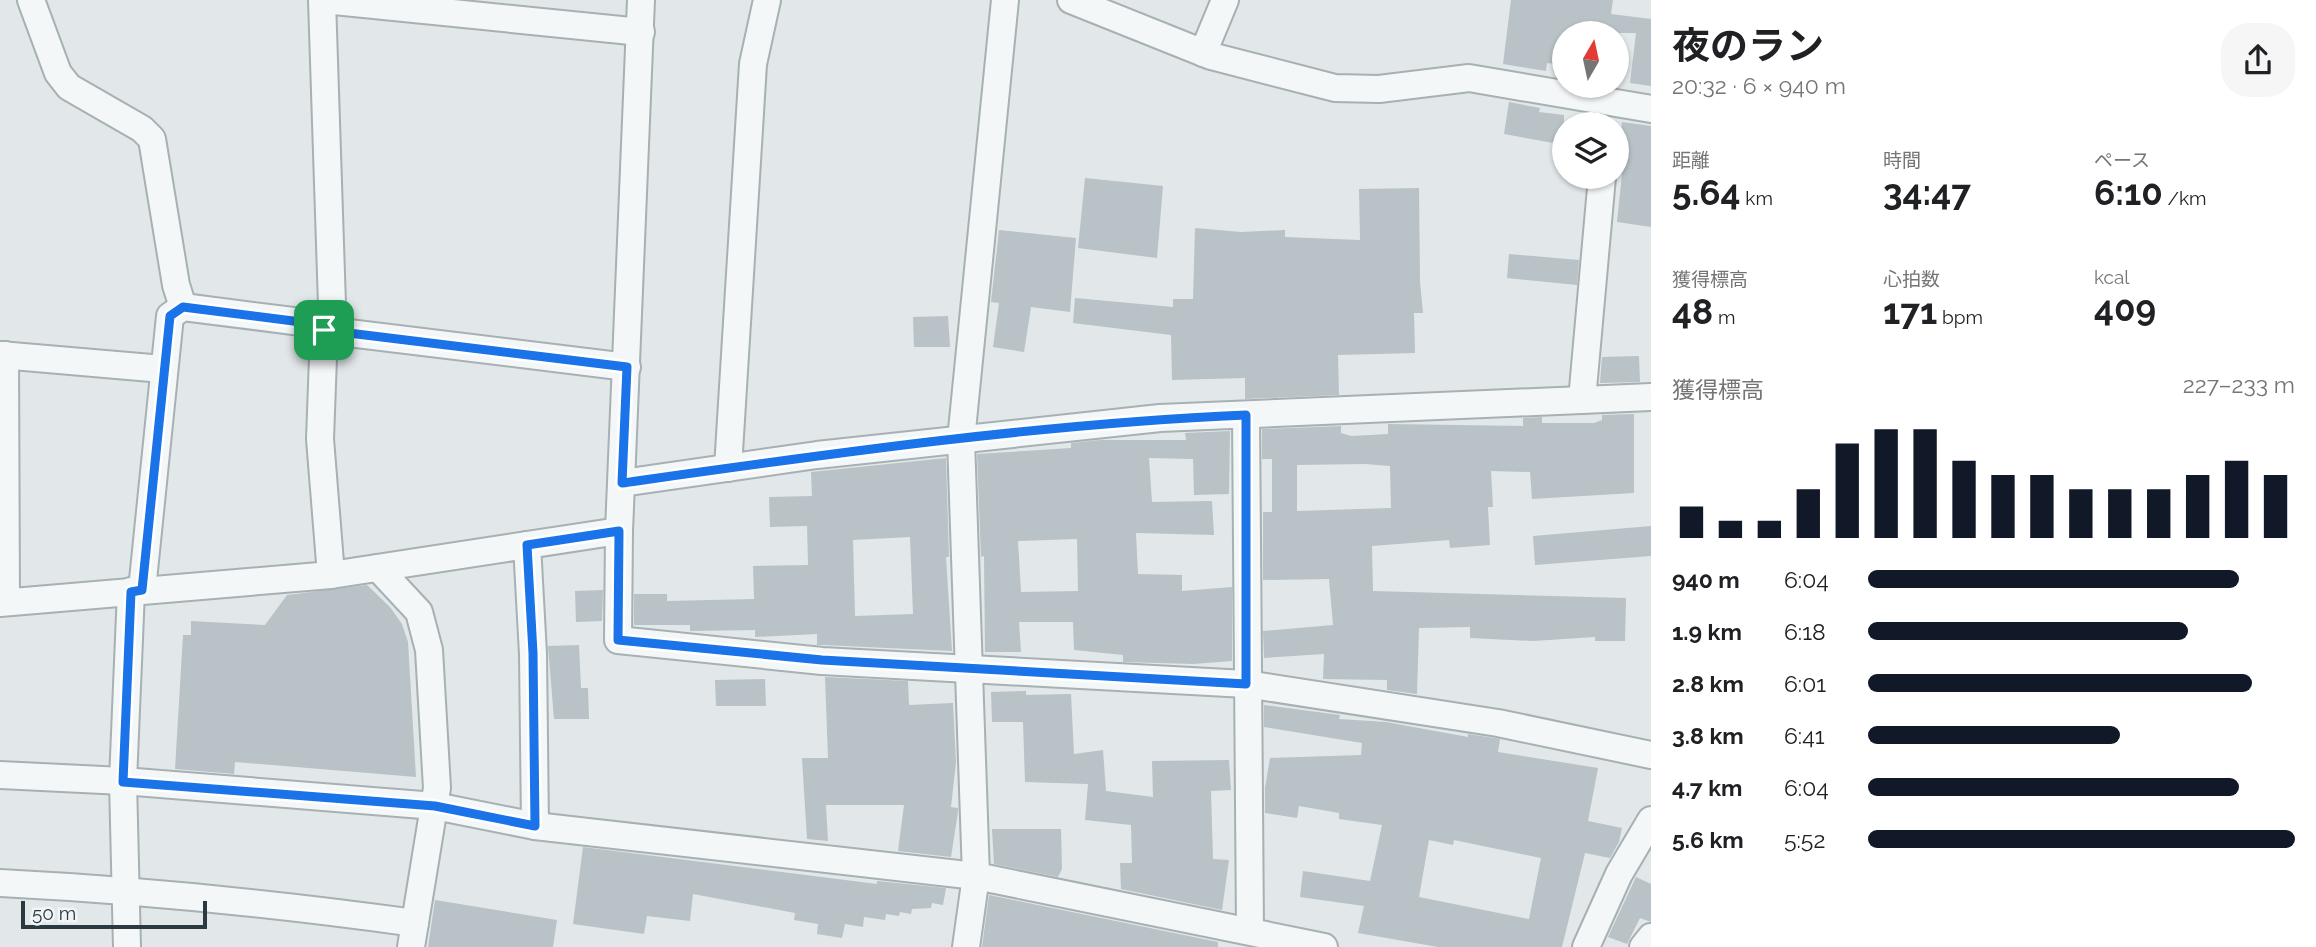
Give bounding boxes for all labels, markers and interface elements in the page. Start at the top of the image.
north arrow [1552,21,1629,98]
map controls [1552,21,1629,189]
text: 夜のラン [1672,23,1824,68]
button: share [2221,23,2295,97]
text: 20:32 · 6 × 940 m [1672,72,1846,99]
button: layers [1552,112,1629,189]
text: 距離 [1672,149,1710,171]
text: 時間 [1883,149,1921,171]
text: ペース [2094,149,2150,171]
text: 5.64 [1672,172,1741,213]
text: 34:47 [1883,172,1971,213]
text: 6:10 [2094,172,2163,213]
text: km [1741,187,1773,209]
text: /km [2163,187,2207,209]
text: kcal [2094,266,2130,288]
text: 獲得標高 [1672,268,1748,290]
text: 心拍数 [1883,268,1940,290]
text: 409 [2094,288,2156,329]
text: 48 [1672,291,1713,332]
text: 171 [1883,291,1937,332]
pin [294,300,354,360]
text: m [1713,306,1735,328]
text: bpm [1937,306,1983,328]
icon: arrive [305,311,343,349]
text: 227–233 m [2183,371,2295,398]
text: 獲得標高 [1672,376,1764,403]
text: 940 m [1672,566,1740,593]
text: 6:04 [1784,566,1829,593]
text: 1.9 km [1672,618,1742,645]
text: 6:18 [1784,618,1826,645]
text: 2.8 km [1672,670,1744,697]
text: 6:01 [1784,670,1826,697]
text: 3.8 km [1672,722,1744,749]
text: 6:41 [1784,722,1825,749]
text: 4.7 km [1672,774,1743,801]
text: 6:04 [1784,774,1829,801]
text: 5.6 km [1672,826,1744,853]
text: 5:52 [1784,826,1825,853]
scale bar [21,898,206,930]
text: 50 m [32,902,76,924]

